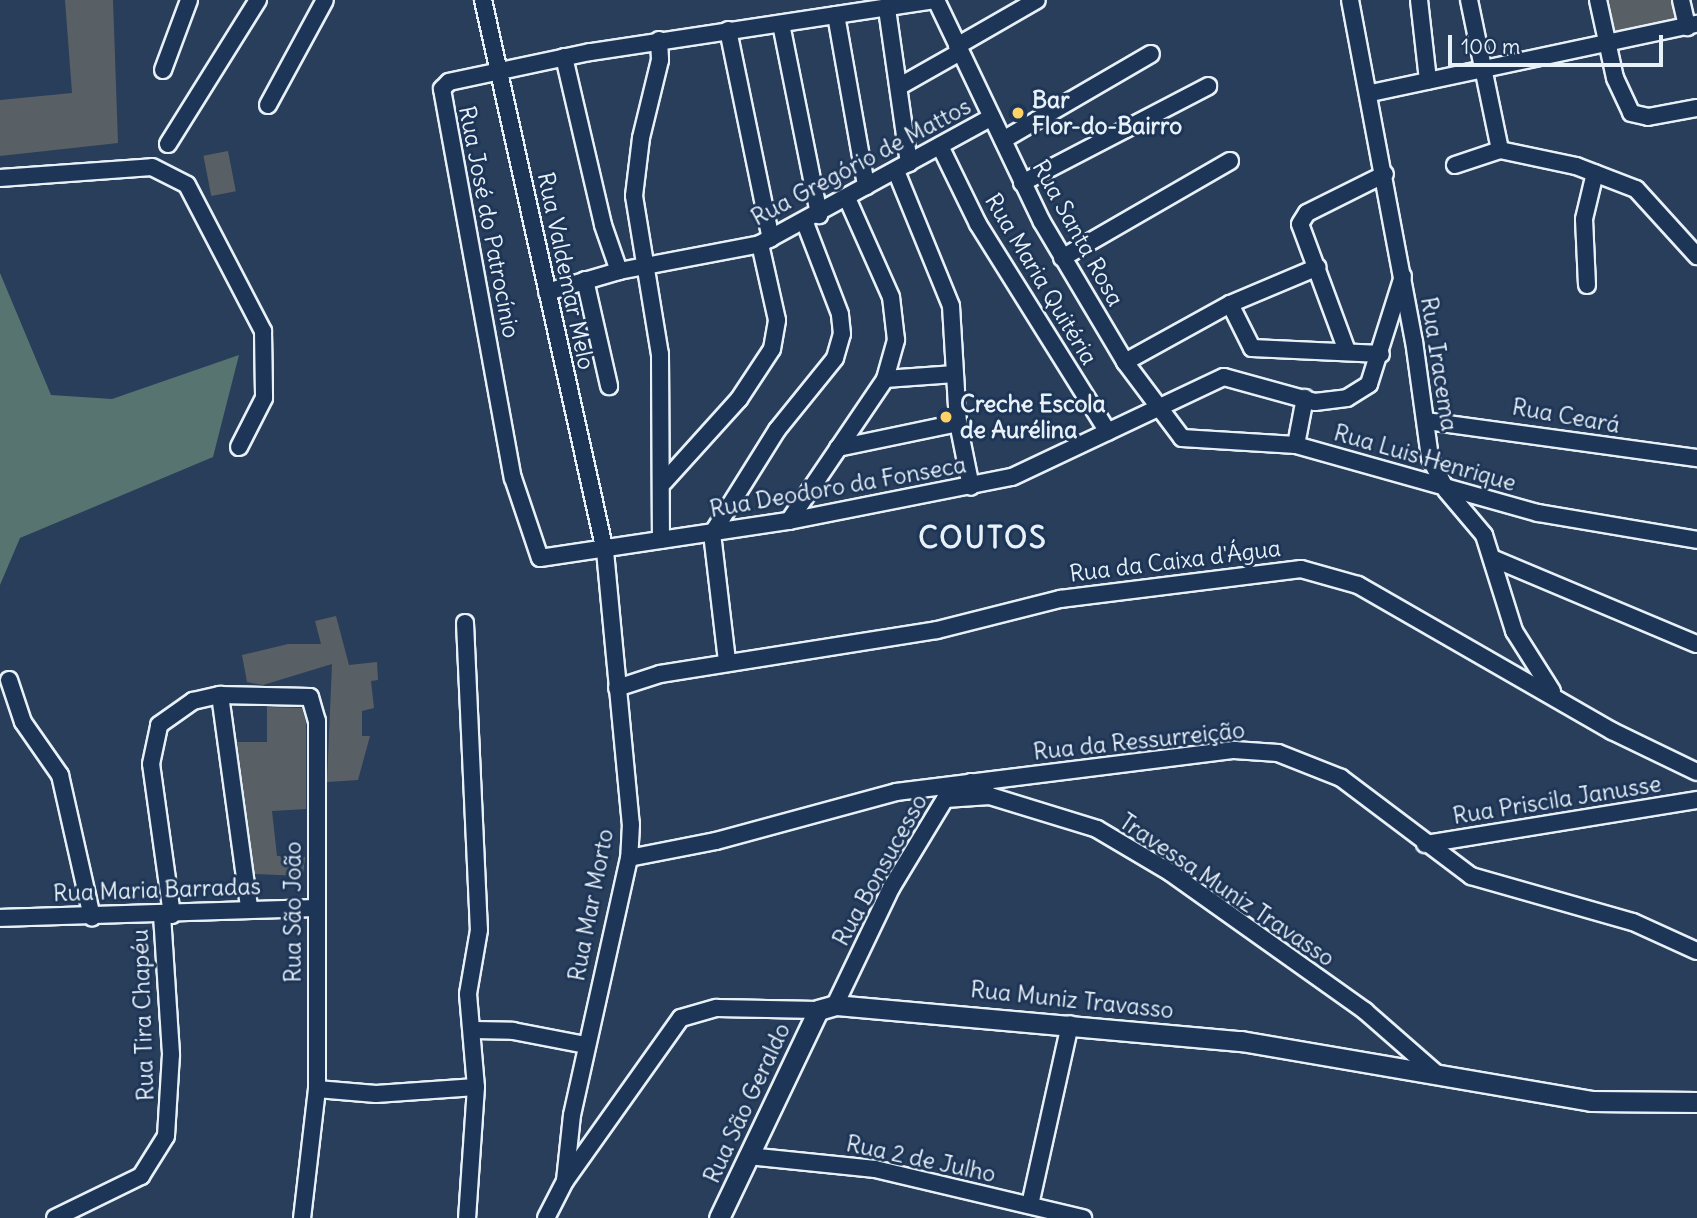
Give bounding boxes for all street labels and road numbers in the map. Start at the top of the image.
street label: Rua Gregório de Mattos [747,92,975,232]
street label: Rua José do Patrocínio [453,104,525,340]
street label: Rua Santa Rosa [1026,155,1130,311]
street label: Rua Valdemar Melo [532,170,600,372]
street label: Rua Maria Quitéria [979,188,1103,370]
street label: Rua Iracema [1415,295,1463,433]
street label: Rua Ceará [1510,393,1622,439]
street label: Rua Luis Henrique [1331,419,1519,497]
street label: Rua Deodoro da Fonseca [708,451,968,523]
street label: Rua da Caixa d'Água [1068,534,1282,588]
street label: Rua da Ressurreição [1032,716,1246,766]
street label: Rua Priscila Janusse [1451,770,1663,830]
street label: Rua Bonsucesso [827,789,933,951]
street label: Travessa Muniz Travasso [1114,808,1340,972]
street label: Rua Mar Morto [563,827,619,983]
street label: Rua São João [279,841,307,983]
street label: Rua Maria Barradas [53,873,261,907]
street label: Rua Tira Chapéu [126,929,160,1101]
street label: Rua Muniz Travasso [969,976,1175,1024]
street label: Rua São Geraldo [698,1019,796,1187]
street label: Rua 2 de Julho [844,1130,998,1188]

